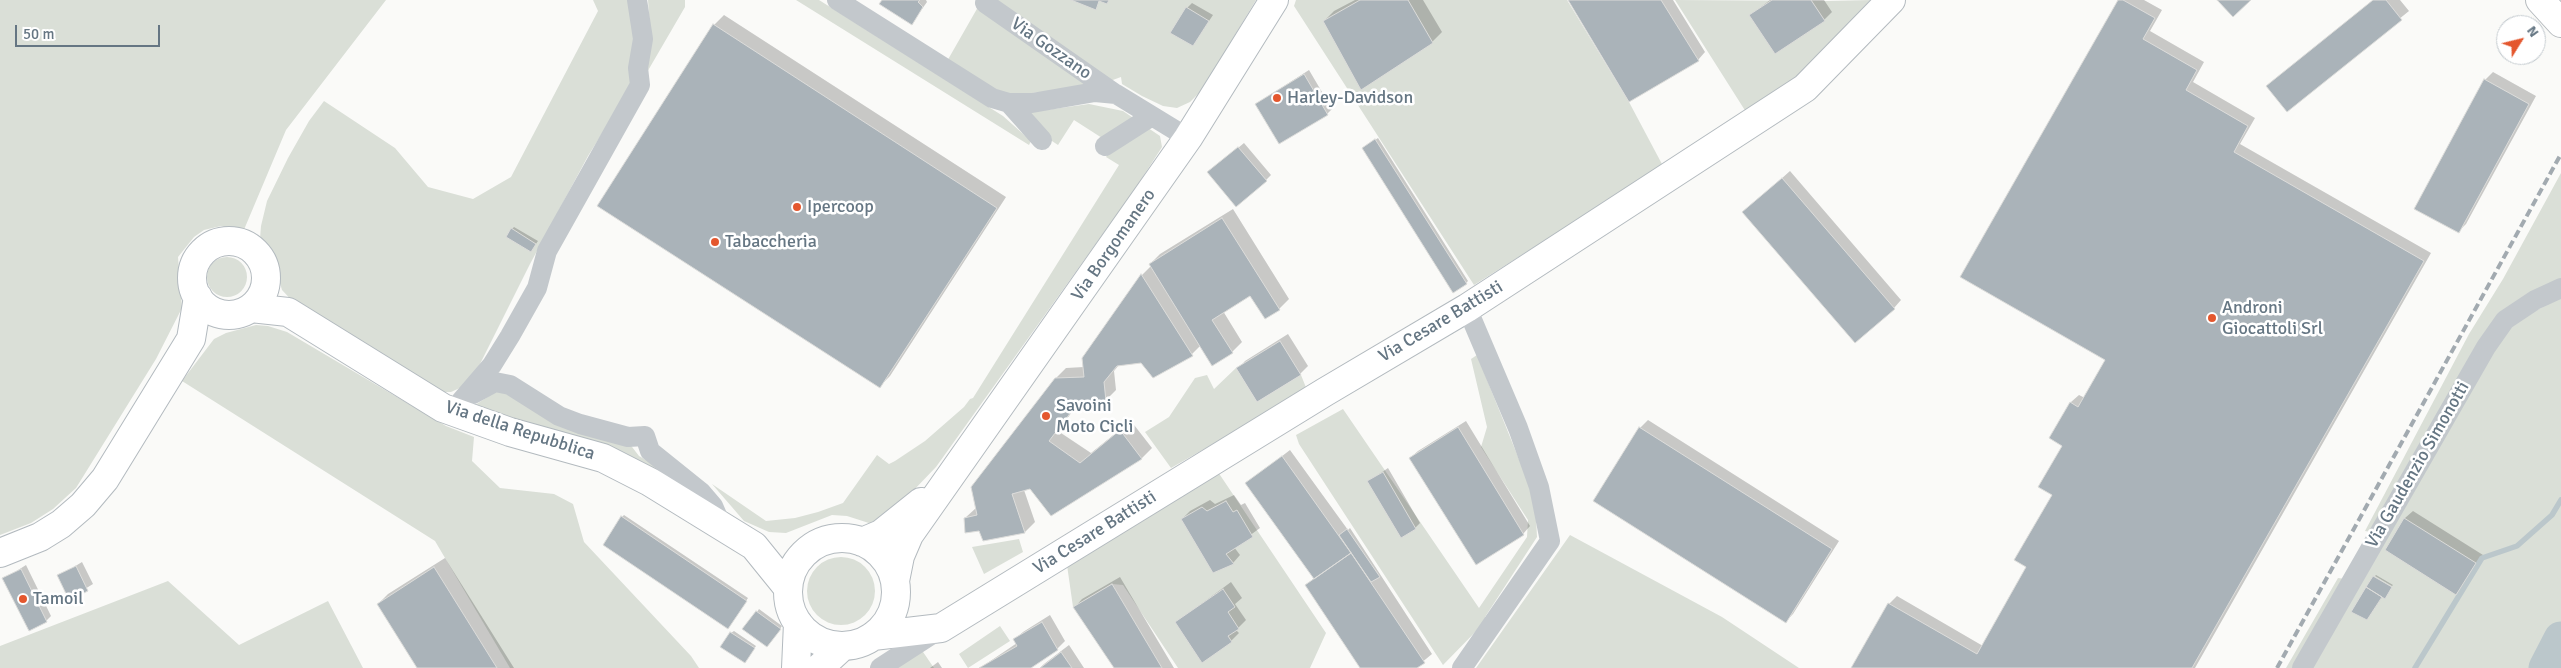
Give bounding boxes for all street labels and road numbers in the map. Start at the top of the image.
street label: Via Gozzano [1007,13,1095,85]
street label: Via Borgomanero [1067,185,1161,305]
street label: Via Cesare Battisti [1375,276,1507,368]
street label: Via Gaudenzio Simonotti [2361,378,2475,552]
street label: Via della Repubblica [442,397,598,465]
street label: Via Cesare Battisti [1030,486,1160,580]

